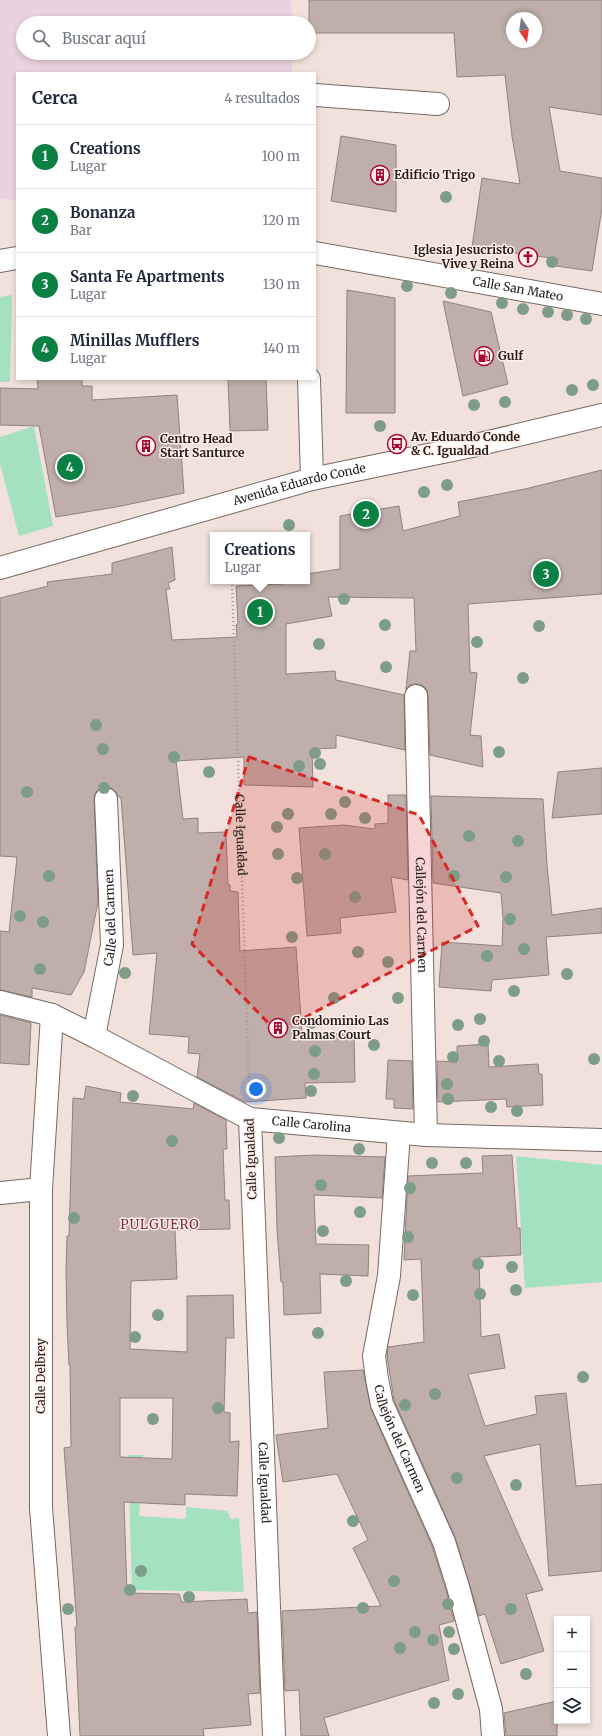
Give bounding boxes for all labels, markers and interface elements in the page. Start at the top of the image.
north arrow [506,12,542,48]
search box [16,16,316,60]
icon: search [30,27,52,49]
text: Buscar aquí [62,29,146,48]
text: Cerca [32,87,78,109]
text: 4 resultados [224,90,300,107]
text: Creations [70,139,141,158]
text: 1 [42,148,48,165]
text: 100 m [262,148,300,165]
text: Lugar [70,158,107,175]
building icon: Edificio Trigo [369,164,391,186]
place label: Edificio Trigo [394,167,475,182]
text: Bonanza [70,203,135,222]
text: 2 [41,212,49,229]
text: 120 m [262,212,300,229]
text: Bar [70,222,92,239]
place label: Iglesia Jesucristo Vive y Reina [414,242,514,271]
church icon: Iglesia Jesucristo Vive y Reina [517,246,539,268]
text: Santa Fe Apartments [70,267,225,286]
street label: Calle San Mateo [471,273,564,304]
text: 3 [41,276,49,293]
text: 130 m [263,276,300,293]
text: Lugar [70,286,107,303]
text: Minillas Mufflers [70,331,199,350]
text: 4 [41,340,49,357]
text: 140 m [263,340,300,357]
fuel station icon: Gulf [473,345,495,367]
place label: Gulf [498,348,524,363]
text: Lugar [70,350,107,367]
place label: Av. Eduardo Conde & C. Igualdad [410,429,521,458]
place label: Centro Head Start Santurce [160,431,245,460]
bus stop icon: Av. Eduardo Conde & C. Igualdad [386,433,408,455]
building icon: Centro Head Start Santurce [135,435,157,457]
pin: 4 [57,452,83,482]
street label: Avenida Eduardo Conde [230,460,367,508]
pin: 2 [353,499,379,529]
popup [210,532,310,584]
text: Creations [225,540,295,559]
text: Lugar [225,559,261,576]
pin: 3 [533,559,559,589]
pin: 1 [247,597,273,627]
street label: Calle Igualdad [232,794,250,876]
street label: Callejón del Carmen [413,857,430,973]
street label: Calle del Carmen [100,869,119,967]
place label: Condominio Las Palmas Court [292,1013,389,1042]
building icon: Condominio Las Palmas Court [267,1017,289,1039]
your location [246,1079,266,1099]
street label: Calle Carolina [271,1113,352,1135]
street label: Calle Igualdad [242,1118,259,1200]
district label: PULGUERO [120,1216,200,1233]
street label: Calle Delbrey [33,1338,48,1414]
street label: Callejón del Carmen [371,1384,429,1495]
street label: Calle Igualdad [256,1442,274,1524]
map controls [554,1616,590,1724]
button: + [554,1616,590,1652]
button: − [554,1652,590,1688]
button: layers [554,1688,590,1724]

